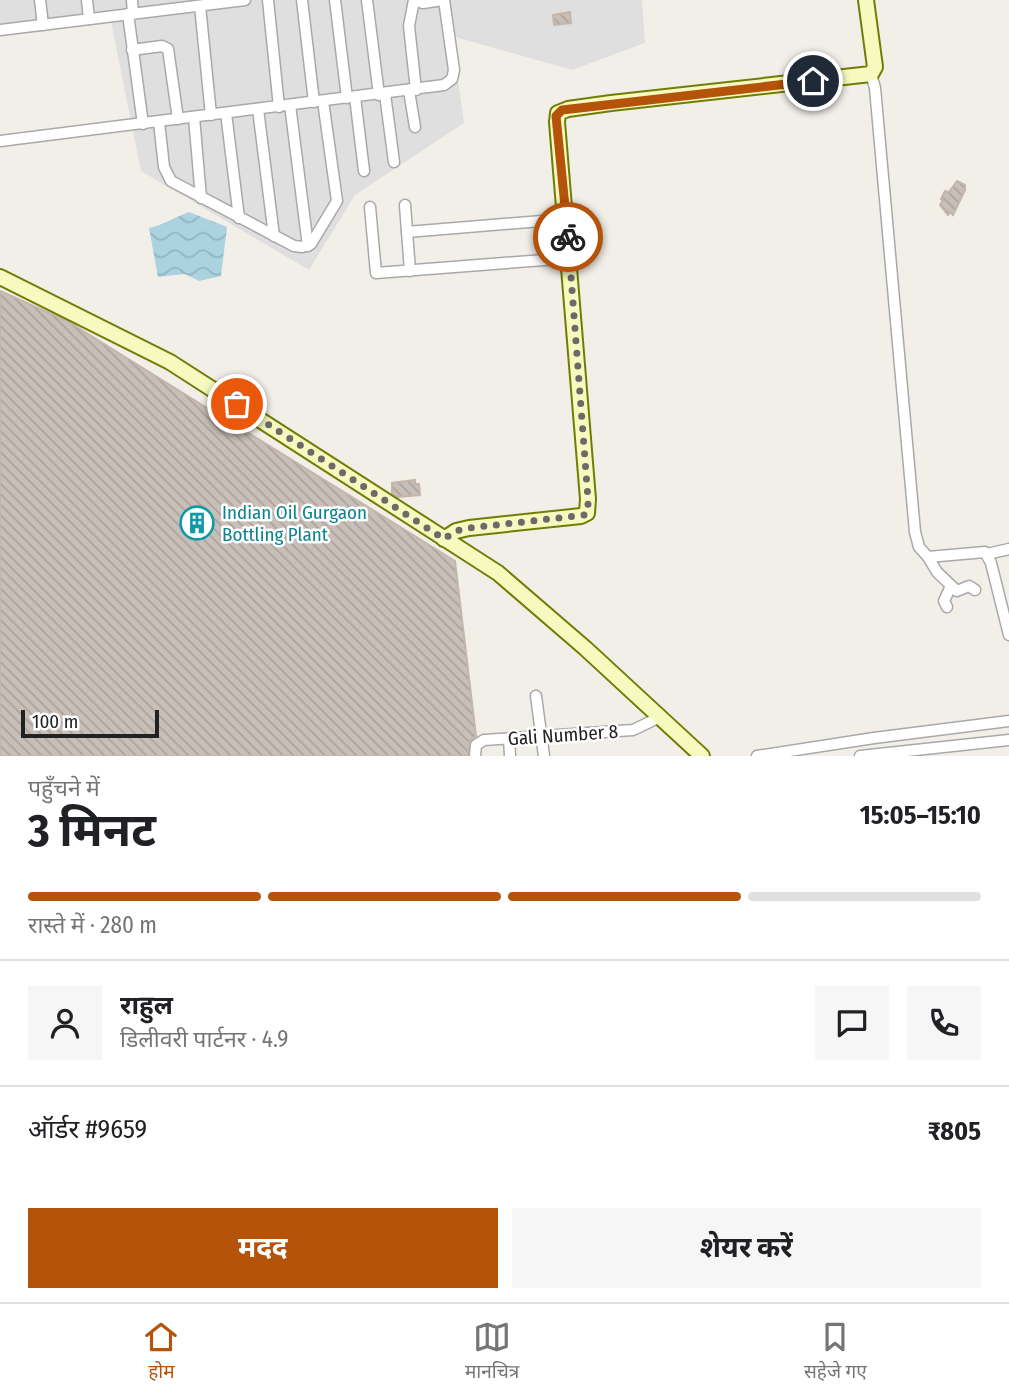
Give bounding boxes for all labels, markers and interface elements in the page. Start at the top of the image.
pin [783,51,843,111]
icon: home [794,62,832,100]
courier [533,202,603,272]
icon: bike [549,218,587,256]
pin [207,374,267,434]
icon: bag [218,385,256,423]
place label: Indian Oil Gurgaon Bottling Plant [222,501,367,546]
building icon: Indian Oil Gurgaon Bottling Plant [178,504,216,542]
scale bar [21,707,159,739]
text: 100 m [32,710,78,733]
street label: Gali Number 8 [507,720,619,750]
text: पहुँचने में [28,774,100,802]
text: 15:05–15:10 [860,800,981,831]
text: 3 मिनट [28,803,156,858]
text: रास्ते में · 280 m [28,911,157,939]
button: person [28,986,102,1060]
button: chat [815,986,889,1060]
button: phone [907,986,981,1060]
text: राहुल [120,990,173,1021]
text: डिलीवरी पार्टनर · 4.9 [120,1025,288,1053]
text: ऑर्डर #9659 [28,1114,147,1145]
text: ₹805 [928,1116,981,1147]
button: मदद [28,1208,498,1288]
button: शेयर करें [512,1208,981,1288]
tab: होम [142,1318,180,1386]
tab: मानचित्र [465,1318,519,1386]
tab: सहेजे गए [804,1318,867,1386]

